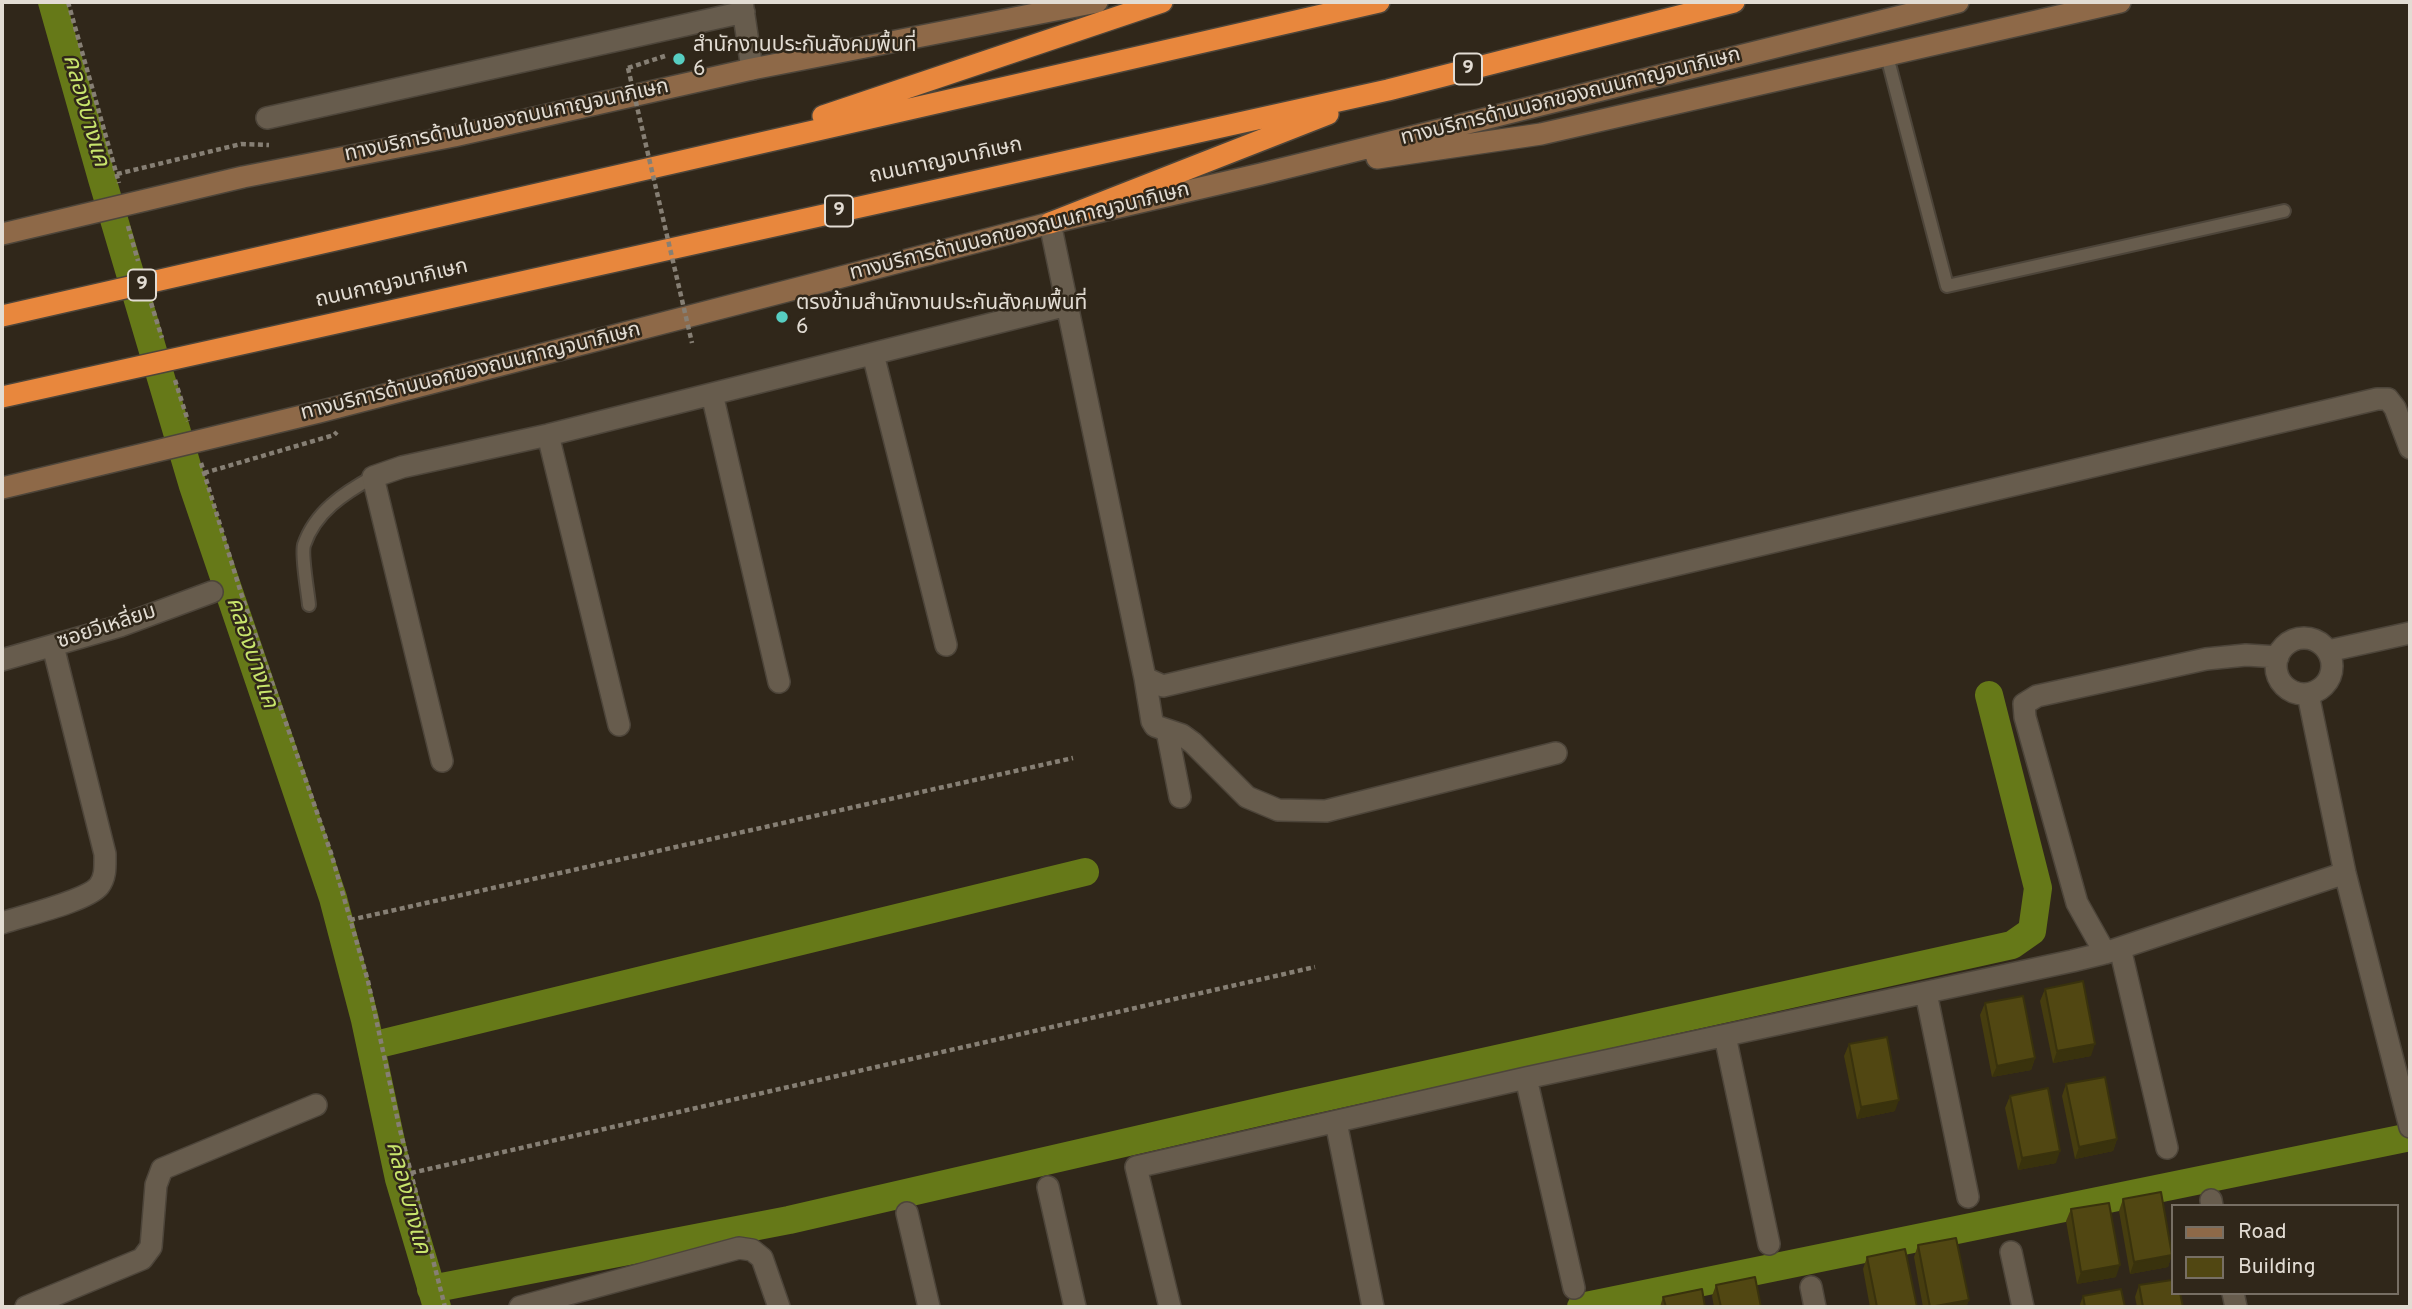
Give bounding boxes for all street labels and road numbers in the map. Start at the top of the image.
street label: ทางบริการด้านนอกของถนนกาญจนาภิเษก [1398,44,1744,152]
road number: 9 [1454,54,1482,85]
street label: ทางบริการด้านในของถนนกาญจนาภิเษก [343,75,671,169]
street label: ถนนกาญจนาภิเษก [867,133,1025,191]
street label: ทางบริการด้านนอกของถนนกาญจนาภิเษก [847,179,1193,287]
road number: 9 [825,196,853,226]
street label: ถนนกาญจนาภิเษก [313,255,471,315]
road number: 9 [128,270,156,300]
street label: ทางบริการด้านนอกของถนนกาญจนาภิเษก [298,319,644,427]
street label: ซอยวีเหลี่ยม [54,600,160,656]

